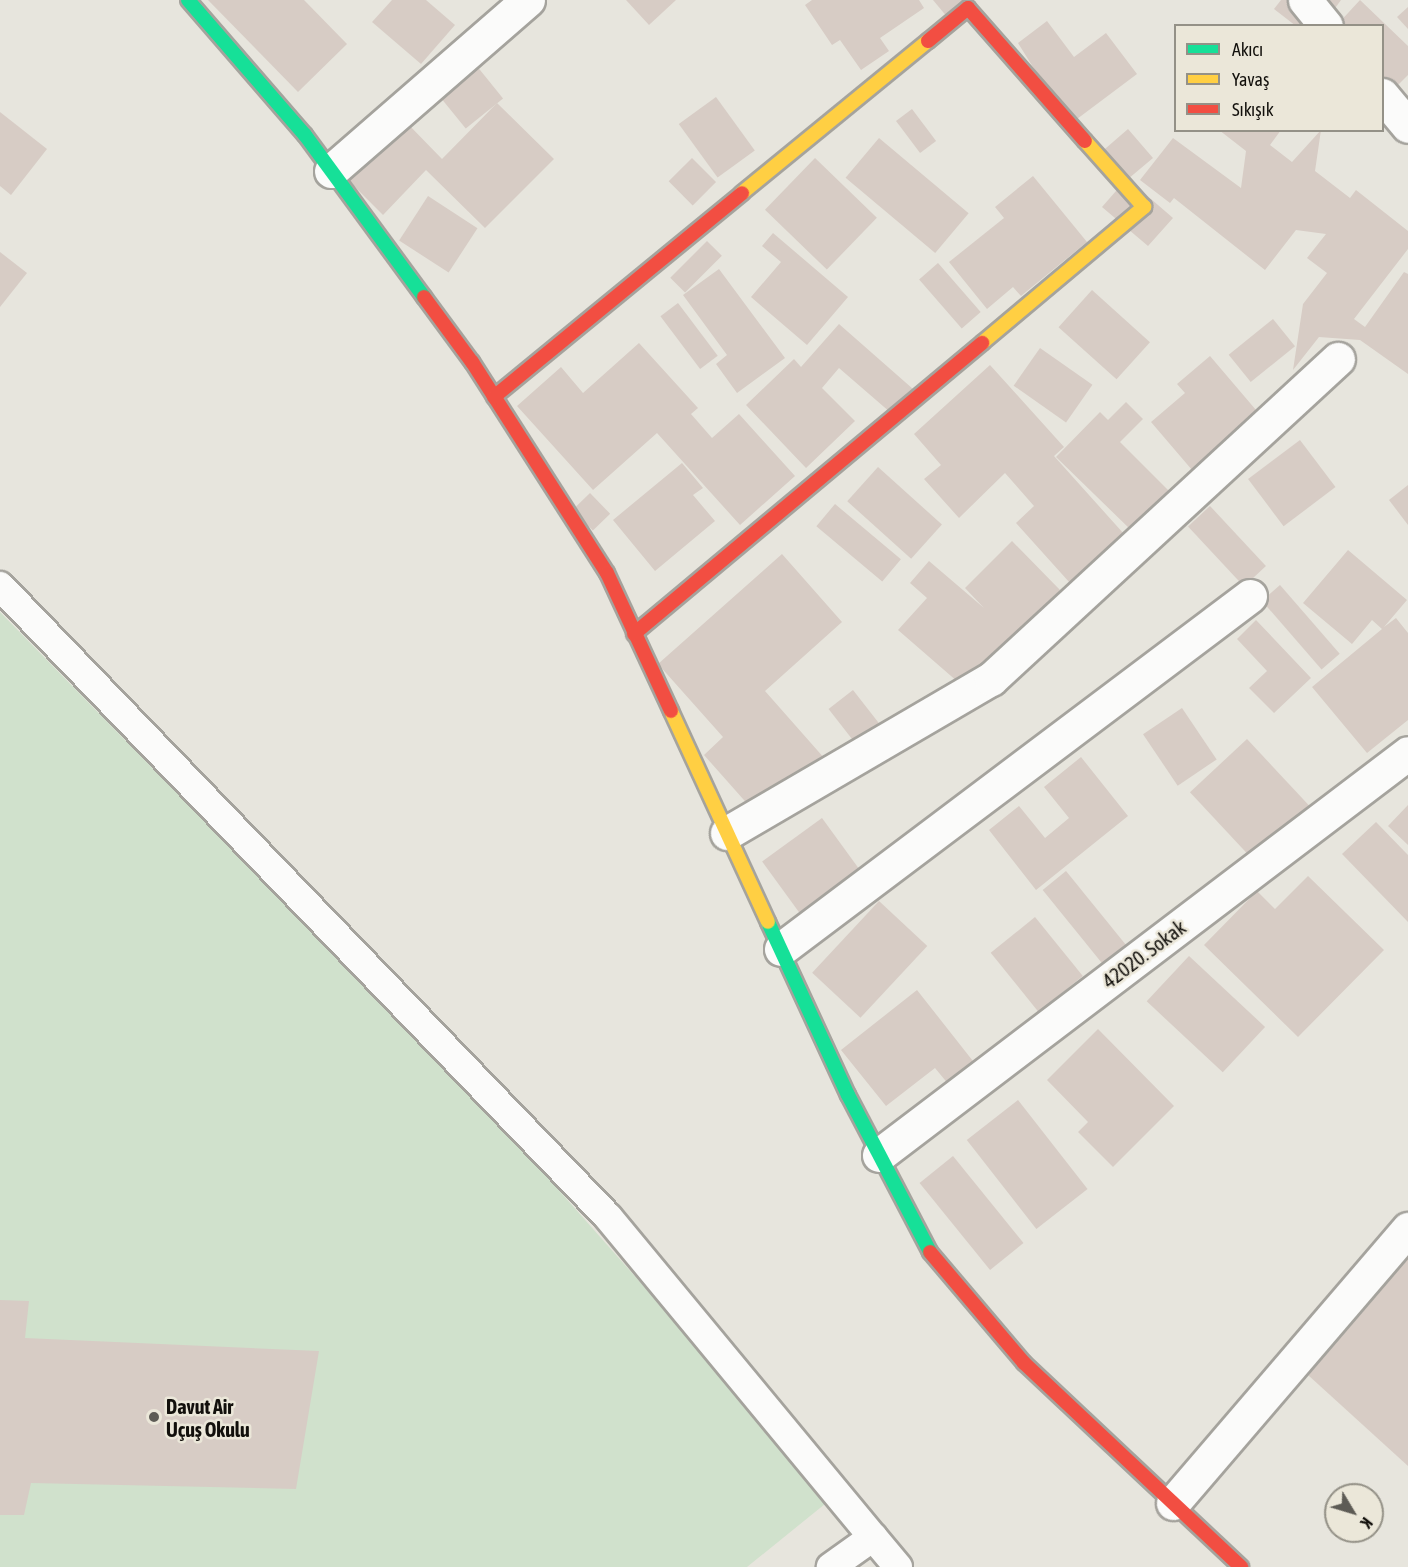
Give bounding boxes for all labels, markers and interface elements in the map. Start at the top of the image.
legend [1174,24,1384,132]
text: Akıcı [1232,39,1263,60]
text: Yavaş [1232,69,1269,90]
text: Sıkışık [1232,99,1274,120]
street label: 42020. Sokak [1098,915,1190,993]
place label: Davut Air Uçuş Okulu [166,1394,250,1441]
marker: Davut Air Uçuş Okulu [147,1410,161,1424]
north arrow [1324,1483,1384,1543]
text: K [1357,1514,1376,1531]

